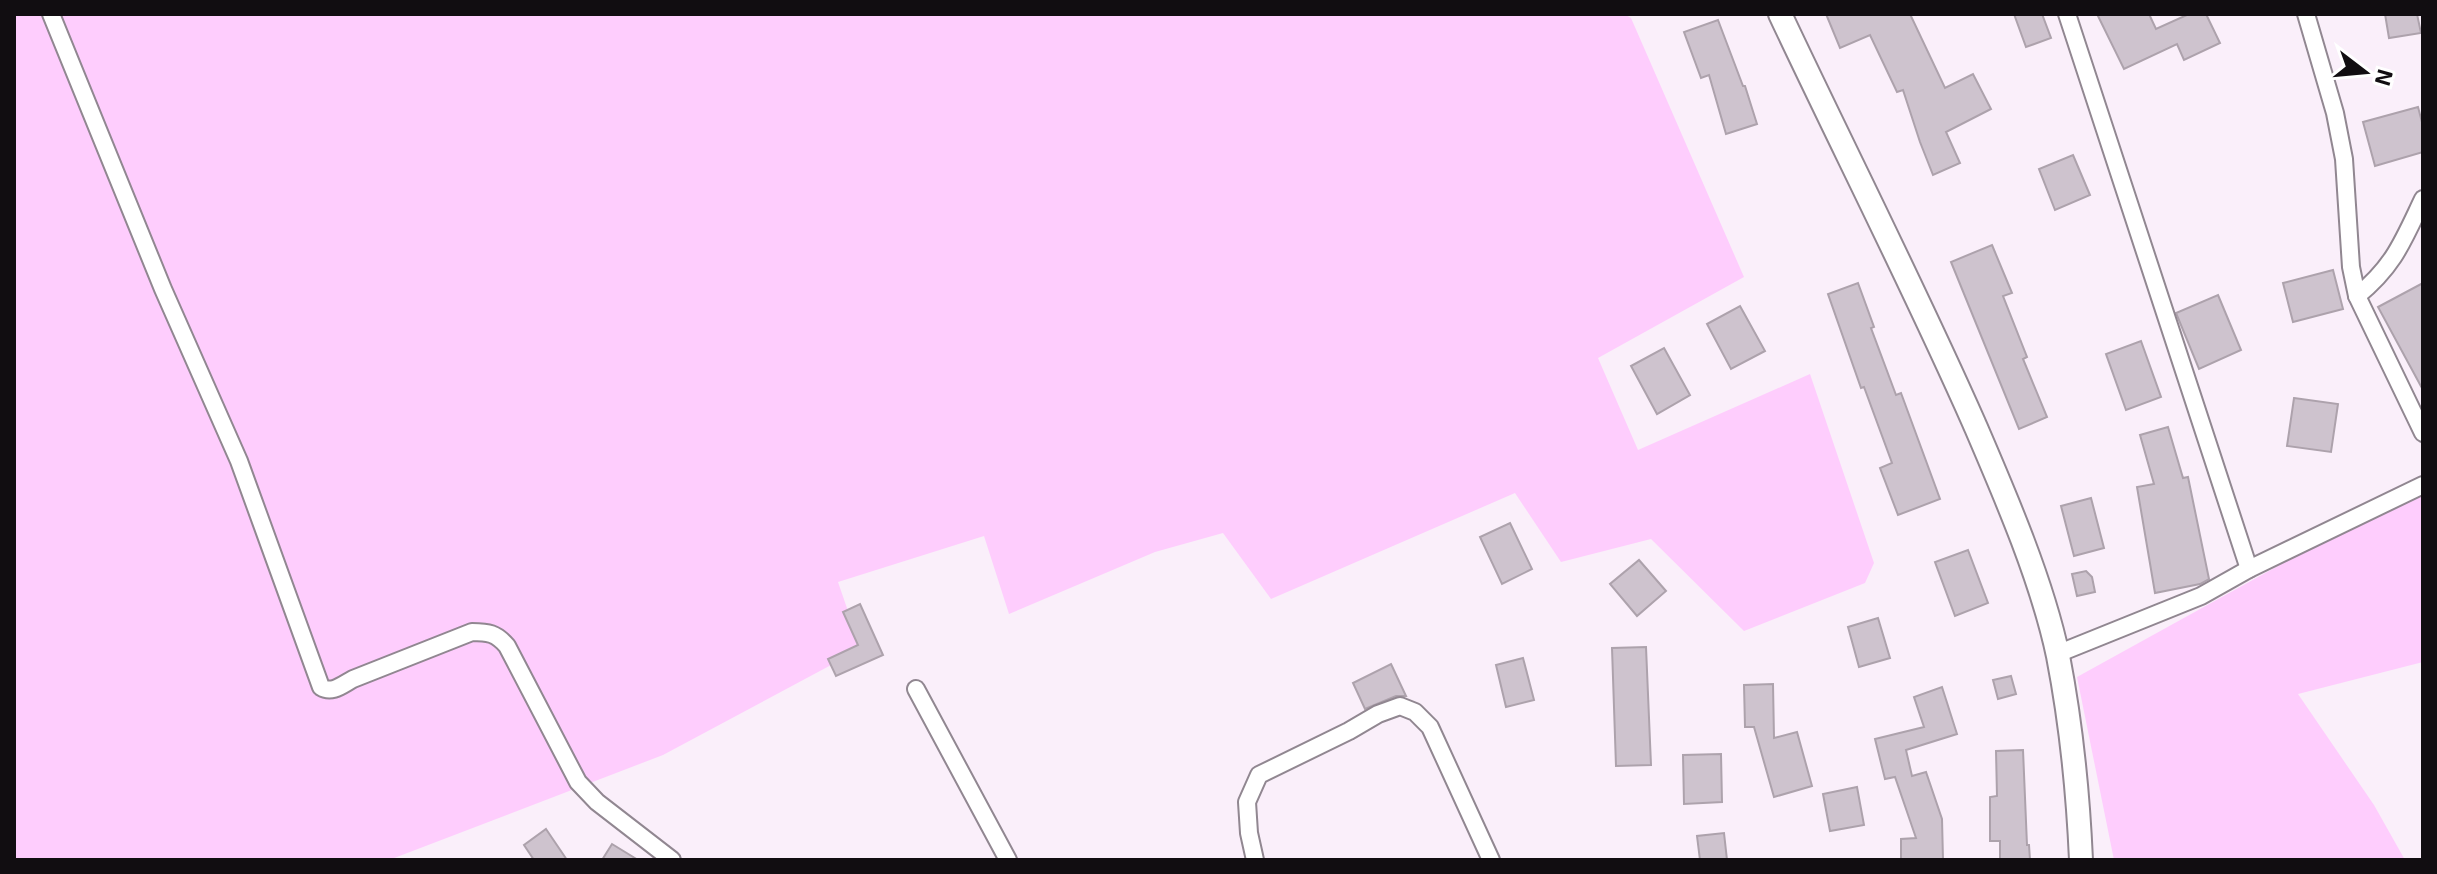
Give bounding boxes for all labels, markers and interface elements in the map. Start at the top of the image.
north arrow [2325,32,2405,112]
text: N [2371,67,2400,89]

